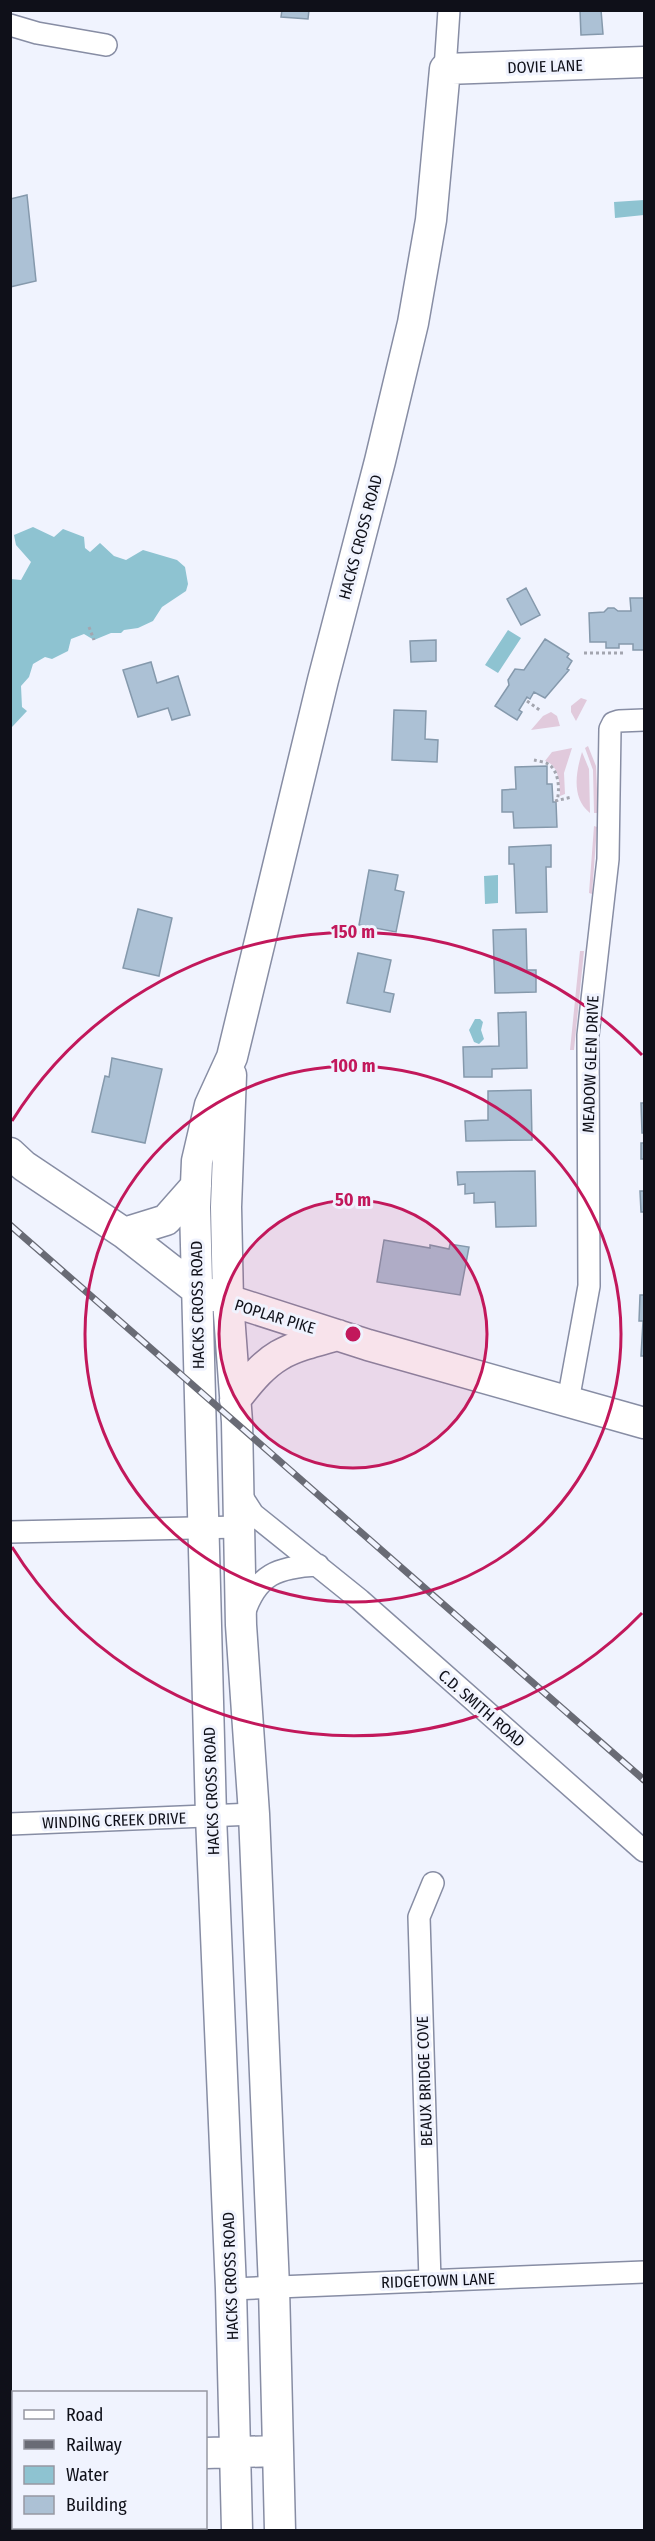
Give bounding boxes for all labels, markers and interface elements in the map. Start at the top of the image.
street label: DOVIE LANE [507,56,583,77]
street label: HACKS CROSS ROAD [335,473,386,602]
text: 150 m [331,921,375,943]
street label: MEADOW GLEN DRIVE [579,995,602,1133]
text: 100 m [331,1055,375,1077]
text: 50 m [335,1189,371,1211]
street label: HACKS CROSS ROAD [187,1241,208,1369]
street label: POPLAR PIKE [232,1295,317,1338]
centre of rings [343,1324,363,1344]
street label: C.D. SMITH ROAD [435,1666,529,1751]
street label: HACKS CROSS ROAD [200,1726,223,1856]
street label: WINDING CREEK DRIVE [42,1808,186,1833]
street label: BEAUX BRIDGE COVE [413,2016,436,2146]
street label: HACKS CROSS ROAD [219,2211,242,2341]
street label: RIDGETOWN LANE [381,2269,495,2292]
legend [12,2391,207,2529]
text: Road [66,2404,103,2426]
text: Railway [66,2434,122,2456]
text: Water [66,2464,109,2486]
text: Building [66,2494,127,2516]

